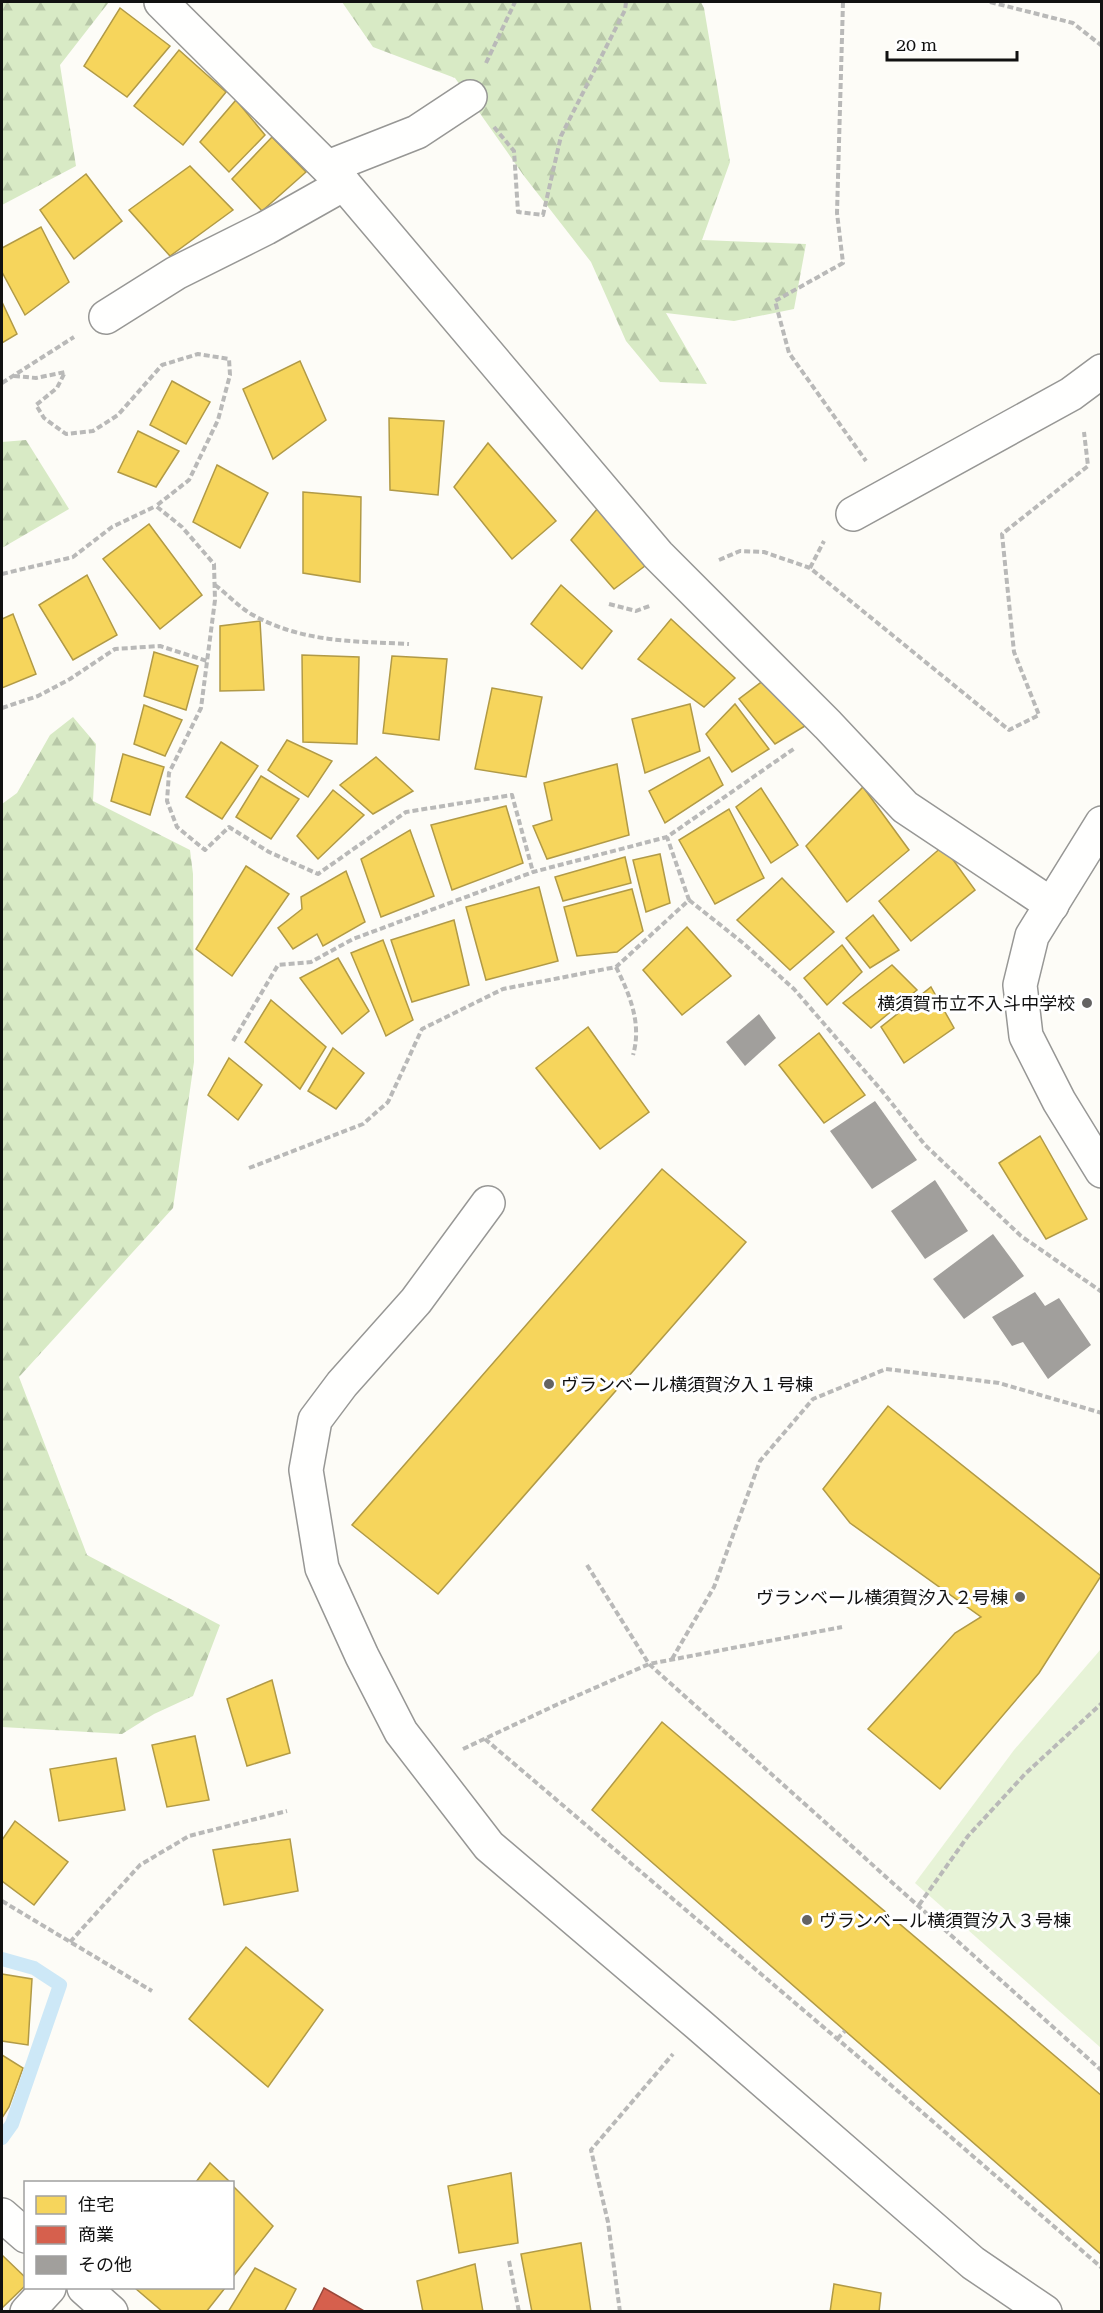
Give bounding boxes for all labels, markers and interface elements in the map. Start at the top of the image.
scale bar [887,24,1018,62]
text: 20 m [896,34,937,55]
place label: 横須賀市立不入斗中学校 [877,993,1075,1014]
marker: 横須賀市立不入斗中学校 [1080,996,1094,1010]
place label: ヴランベール横須賀汐入１号棟 [561,1374,813,1395]
marker: ヴランベール横須賀汐入１号棟 [542,1377,556,1391]
place label: ヴランベール横須賀汐入２号棟 [756,1587,1008,1608]
marker: ヴランベール横須賀汐入２号棟 [1013,1590,1027,1604]
place label: ヴランベール横須賀汐入３号棟 [819,1910,1071,1931]
marker: ヴランベール横須賀汐入３号棟 [800,1913,814,1927]
legend [24,2181,234,2289]
text: 住宅 [78,2194,114,2215]
text: 商業 [78,2224,114,2245]
text: その他 [78,2254,132,2275]

